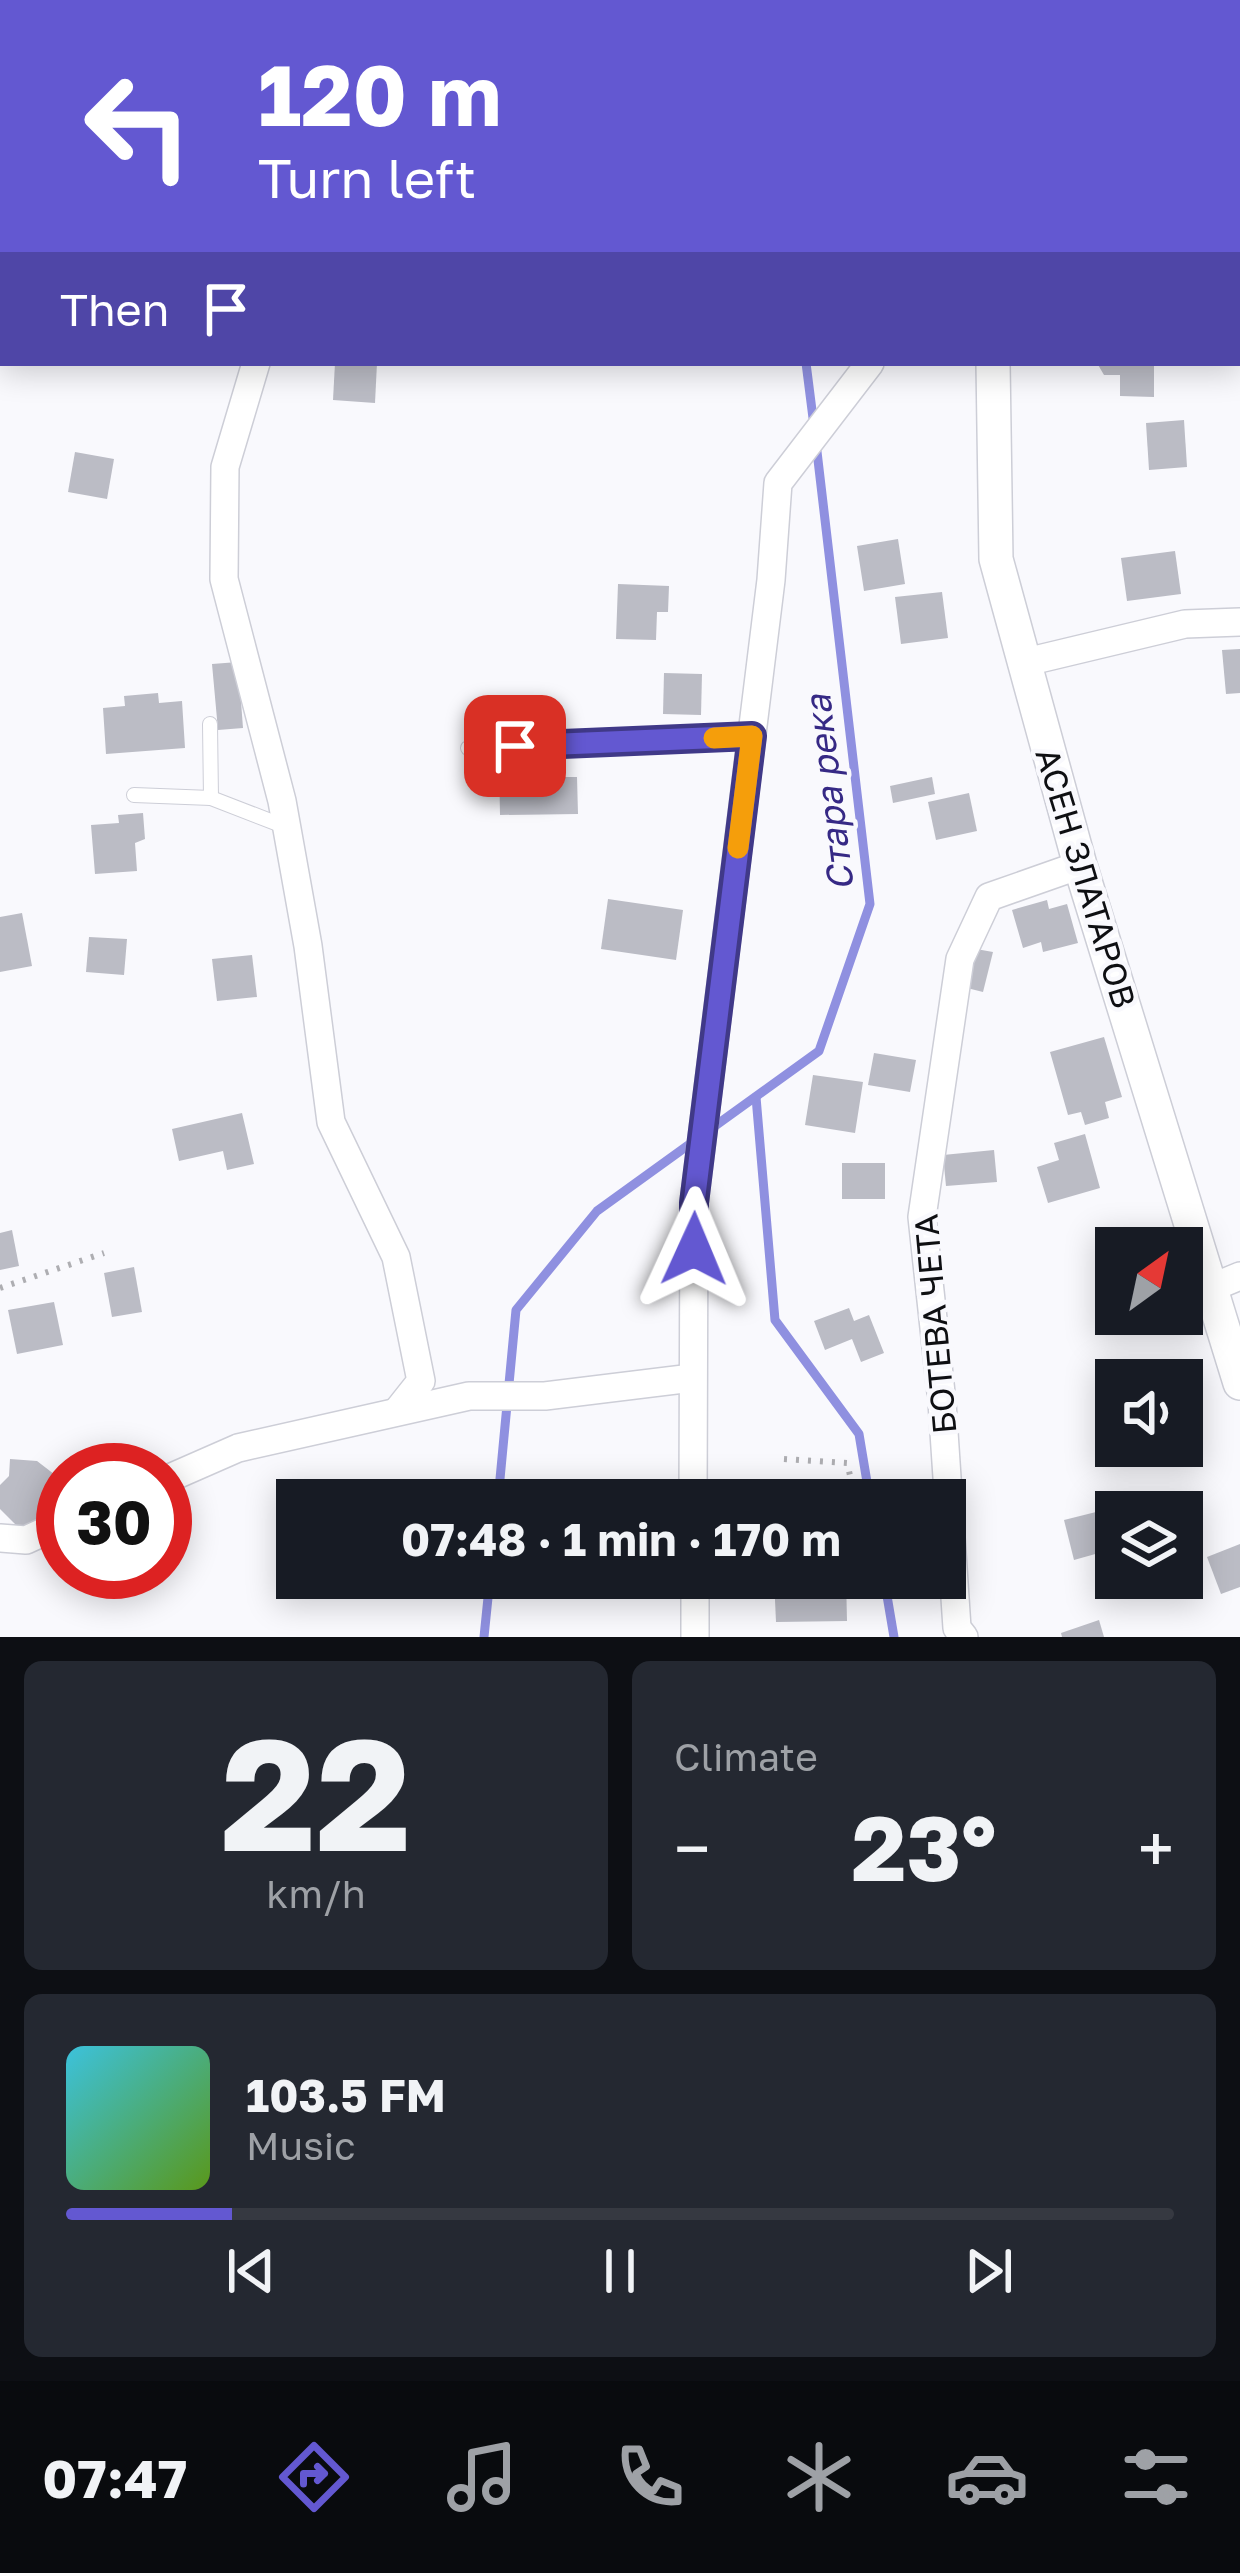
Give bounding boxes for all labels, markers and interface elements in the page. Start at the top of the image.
text: 120 m [258,44,502,144]
icon: left [60,48,216,204]
text: Turn left [258,145,476,210]
icon: arrive [193,276,259,342]
text: Then [60,282,169,336]
water label: Стара река [795,691,862,893]
pin [464,695,566,797]
icon: arrive [482,713,548,779]
street label: АСЕН ЗЛАТАРОВ [1028,743,1145,1012]
position arrow [631,1186,757,1312]
street label: БОТЕВА ЧЕТА [905,1212,964,1436]
north arrow [1095,1227,1203,1335]
map controls [1095,1227,1203,1599]
button: sound [1095,1359,1203,1467]
speed limit sign: 30 [36,1443,192,1599]
button: layers [1095,1491,1203,1599]
text: 07:48 · 1 min · 170 m [401,1512,841,1566]
text: 22 [221,1698,411,1885]
text: Climate [674,1733,818,1780]
text: 23° [852,1793,996,1901]
text: − [674,1808,710,1888]
text: + [1138,1808,1174,1888]
text: km/h [266,1870,366,1917]
text: 103.5 FM [246,2068,446,2122]
text: Music [246,2122,356,2169]
icon: previous [218,2238,284,2304]
icon: pause [587,2238,653,2304]
icon: next [956,2238,1022,2304]
icon: directions [272,2435,356,2519]
icon: music [440,2435,524,2519]
icon: phone [608,2435,692,2519]
icon: climate [777,2435,861,2519]
icon: car [945,2435,1029,2519]
icon: filters [1114,2435,1198,2519]
text: 07:47 [42,2445,187,2510]

